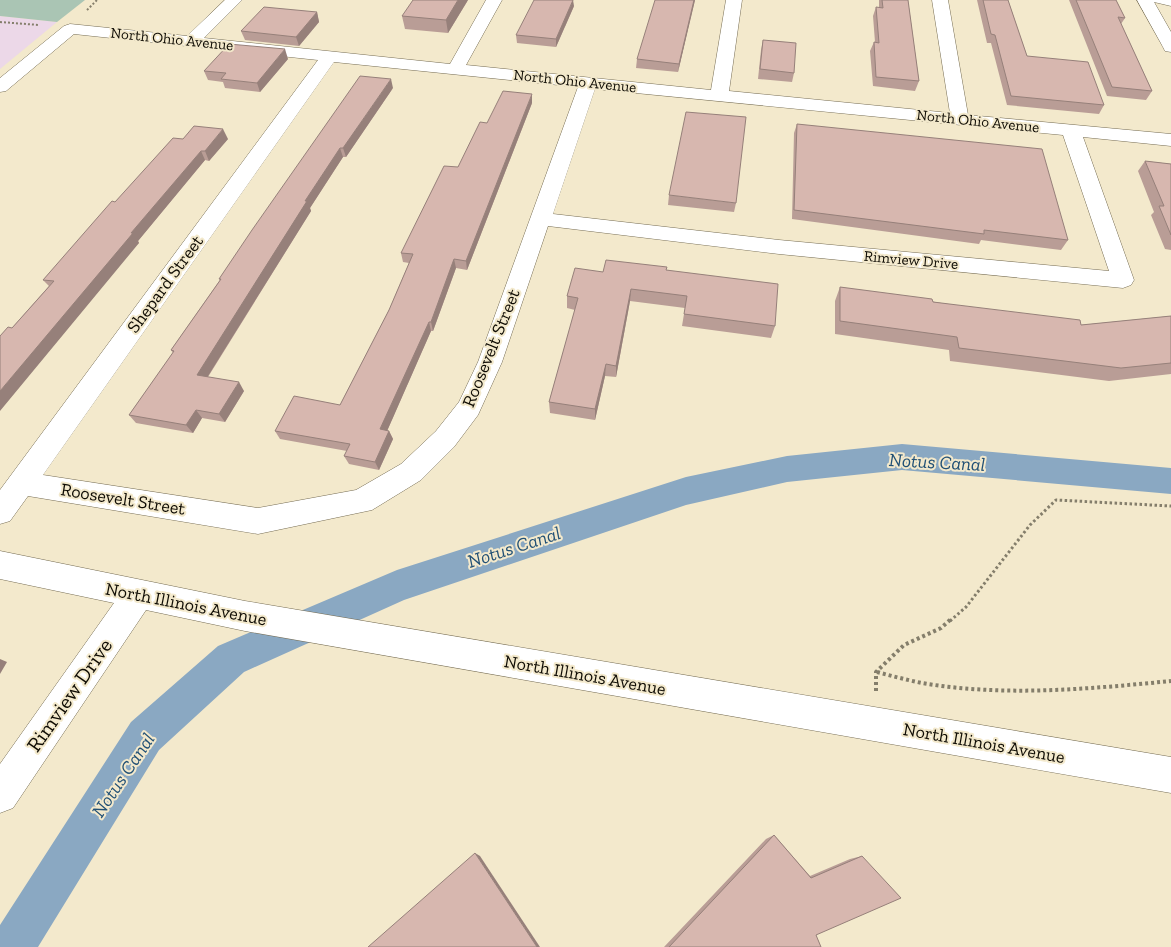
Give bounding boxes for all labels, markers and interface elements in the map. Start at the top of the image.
street label: North Ohio Avenue [110,24,234,54]
street label: North Ohio Avenue [513,66,637,96]
street label: North Ohio Avenue [916,106,1040,136]
street label: Shepard Street [122,230,208,337]
street label: Rimview Drive [863,247,959,273]
street label: Roosevelt Street [457,285,525,410]
water label: Notus Canal [888,448,986,476]
street label: Roosevelt Street [59,478,187,520]
water label: Notus Canal [465,521,563,573]
street label: North Illinois Avenue [103,578,269,630]
street label: Rimview Drive [21,633,117,756]
street label: North Illinois Avenue [502,650,668,700]
street label: North Illinois Avenue [901,718,1067,768]
water label: Notus Canal [86,729,160,821]

